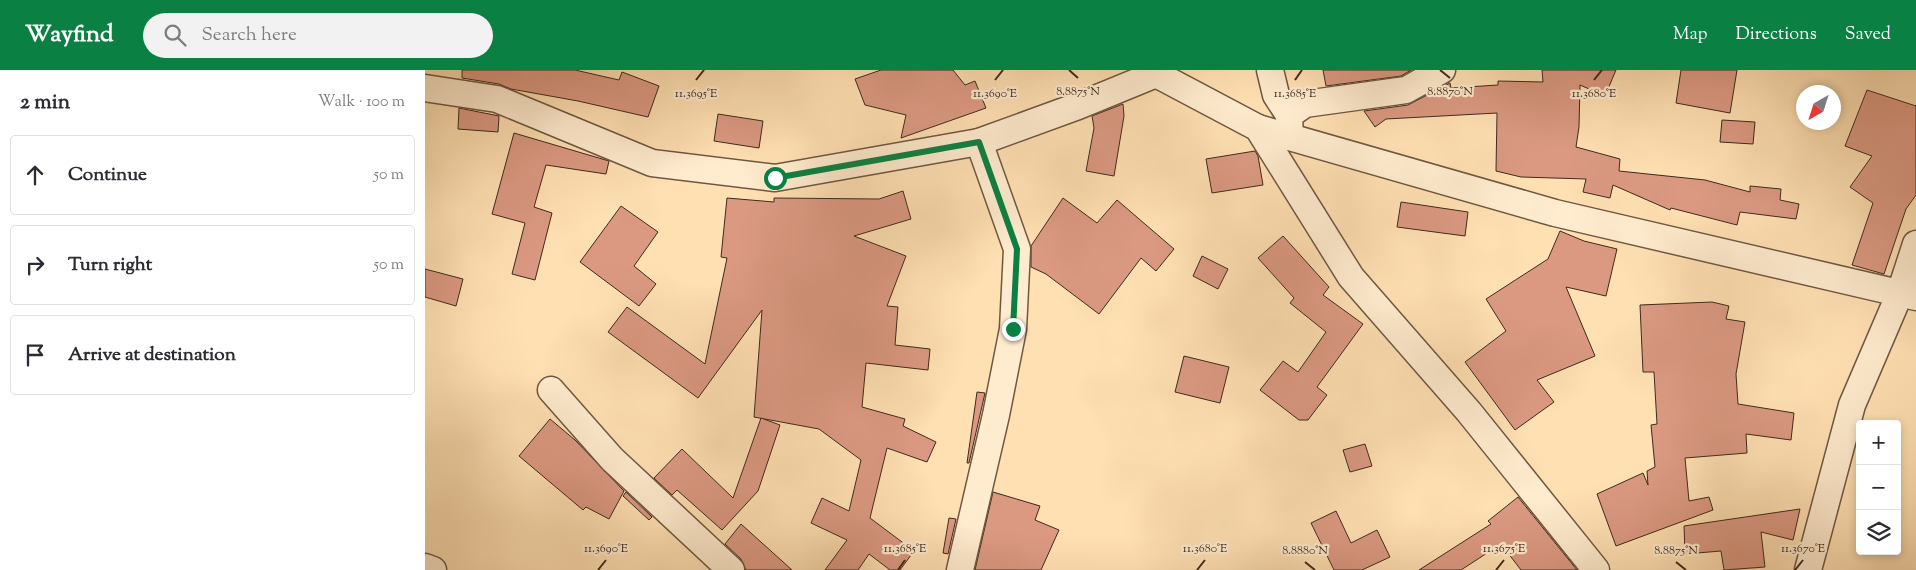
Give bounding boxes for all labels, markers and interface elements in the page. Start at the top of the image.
search box [143,13,493,58]
text: Wayfind [25,18,113,52]
icon: search [161,21,189,49]
text: Search here [201,22,297,49]
text: Map [1673,22,1708,48]
text: Directions [1736,22,1817,48]
text: Saved [1845,22,1891,48]
text: 8.8875°N [1056,83,1100,101]
text: 8.8870°N [1427,83,1473,101]
text: 11.3695°E [675,85,718,103]
text: 11.3690°E [973,85,1018,103]
text: 11.3685°E [1274,85,1317,103]
text: 11.3680°E [1572,85,1617,103]
north arrow [1796,85,1841,130]
text: 2 min [20,88,70,118]
text: Walk · 100 m [318,91,405,114]
icon: ahead [21,161,49,189]
text: Continue [68,162,147,189]
text: 50 m [373,164,404,187]
route start [764,167,787,190]
icon: right [21,251,49,279]
text: Turn right [68,252,152,279]
text: 50 m [373,254,404,277]
route end [1002,318,1025,341]
icon: arrive [21,341,49,369]
text: Arrive at destination [68,342,236,369]
map controls [1856,420,1901,555]
button: + [1856,420,1901,465]
button: − [1856,465,1901,510]
button: layers [1856,510,1901,555]
text: 11.3690°E [584,540,629,558]
text: 11.3685°E [884,540,927,558]
text: 11.3680°E [1183,540,1228,558]
text: 11.3675°E [1483,540,1526,558]
text: 11.3670°E [1781,540,1826,558]
text: 8.8880°N [1282,542,1328,560]
text: 8.8875°N [1654,542,1698,560]

